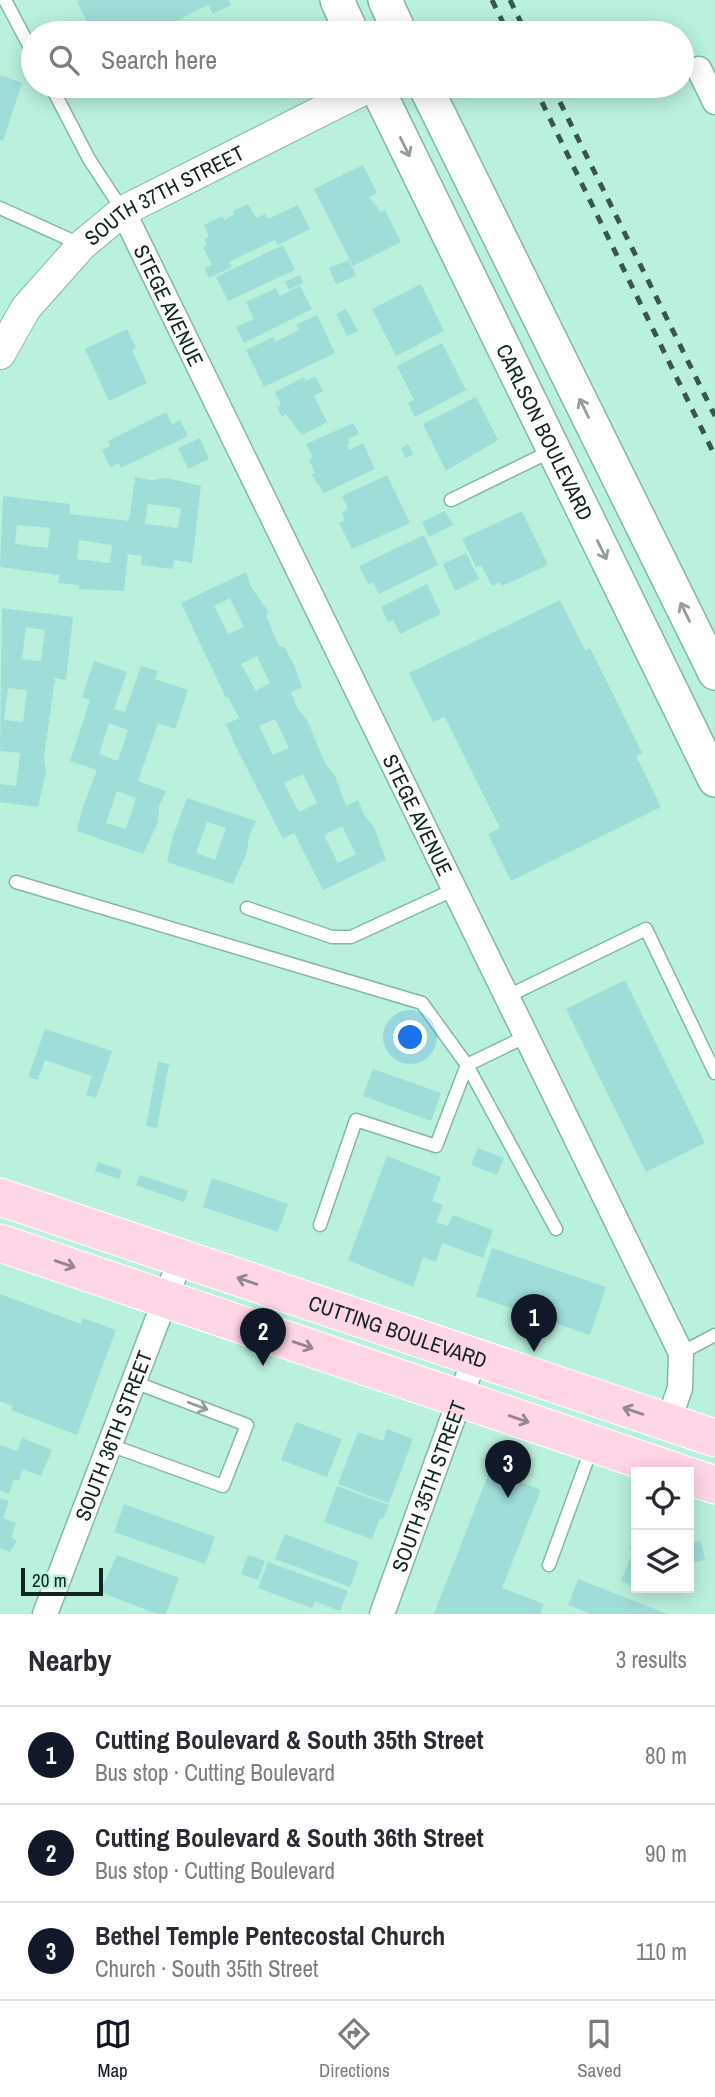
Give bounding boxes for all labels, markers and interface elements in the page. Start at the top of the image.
search box [21,21,694,98]
icon: search [45,41,83,79]
text: Search here [101,42,217,77]
one-way arrow [399,136,412,157]
street label: SOUTH 37TH STREET [78,138,249,252]
street label: STEGE AVENUE [127,240,211,371]
street label: CARLSON BOULEVARD [490,339,600,525]
one-way arrow [576,398,590,419]
one-way arrow [596,539,610,560]
one-way arrow [677,602,691,623]
street label: STEGE AVENUE [376,749,460,880]
your location [393,1020,427,1054]
one-way arrow [53,1259,75,1271]
one-way arrow [237,1274,259,1286]
street label: CUTTING BOULEVARD [305,1288,491,1375]
pin: 1 [511,1294,557,1352]
pin: 2 [240,1308,286,1366]
one-way arrow [292,1340,314,1352]
street label: SOUTH 36TH STREET [67,1346,159,1525]
street label: SOUTH 35TH STREET [384,1396,473,1576]
one-way arrow [186,1401,208,1413]
one-way arrow [623,1404,645,1416]
one-way arrow [507,1414,529,1426]
pin: 3 [485,1440,531,1498]
map controls [631,1467,694,1593]
button: locate [631,1467,694,1530]
button: layers [631,1530,694,1593]
scale bar [21,1565,103,1597]
text: 20 m [32,1567,67,1593]
text: Nearby [28,1640,111,1680]
text: 3 results [616,1644,687,1675]
text: Cutting Boulevard & South 35th Street [95,1722,484,1757]
text: 1 [46,1740,56,1771]
text: 80 m [645,1740,687,1771]
text: Bus stop · Cutting Boulevard [95,1757,335,1788]
text: Cutting Boulevard & South 36th Street [95,1820,484,1855]
text: 2 [46,1838,56,1869]
text: 90 m [645,1838,687,1869]
text: Bus stop · Cutting Boulevard [95,1855,335,1886]
text: Bethel Temple Pentecostal Church [95,1918,445,1953]
text: 3 [46,1936,56,1967]
text: 110 m [636,1936,687,1967]
text: Church · South 35th Street [95,1953,318,1984]
tab: Map [94,2015,132,2083]
tab: Directions [319,2015,390,2083]
tab: Saved [577,2015,621,2083]

